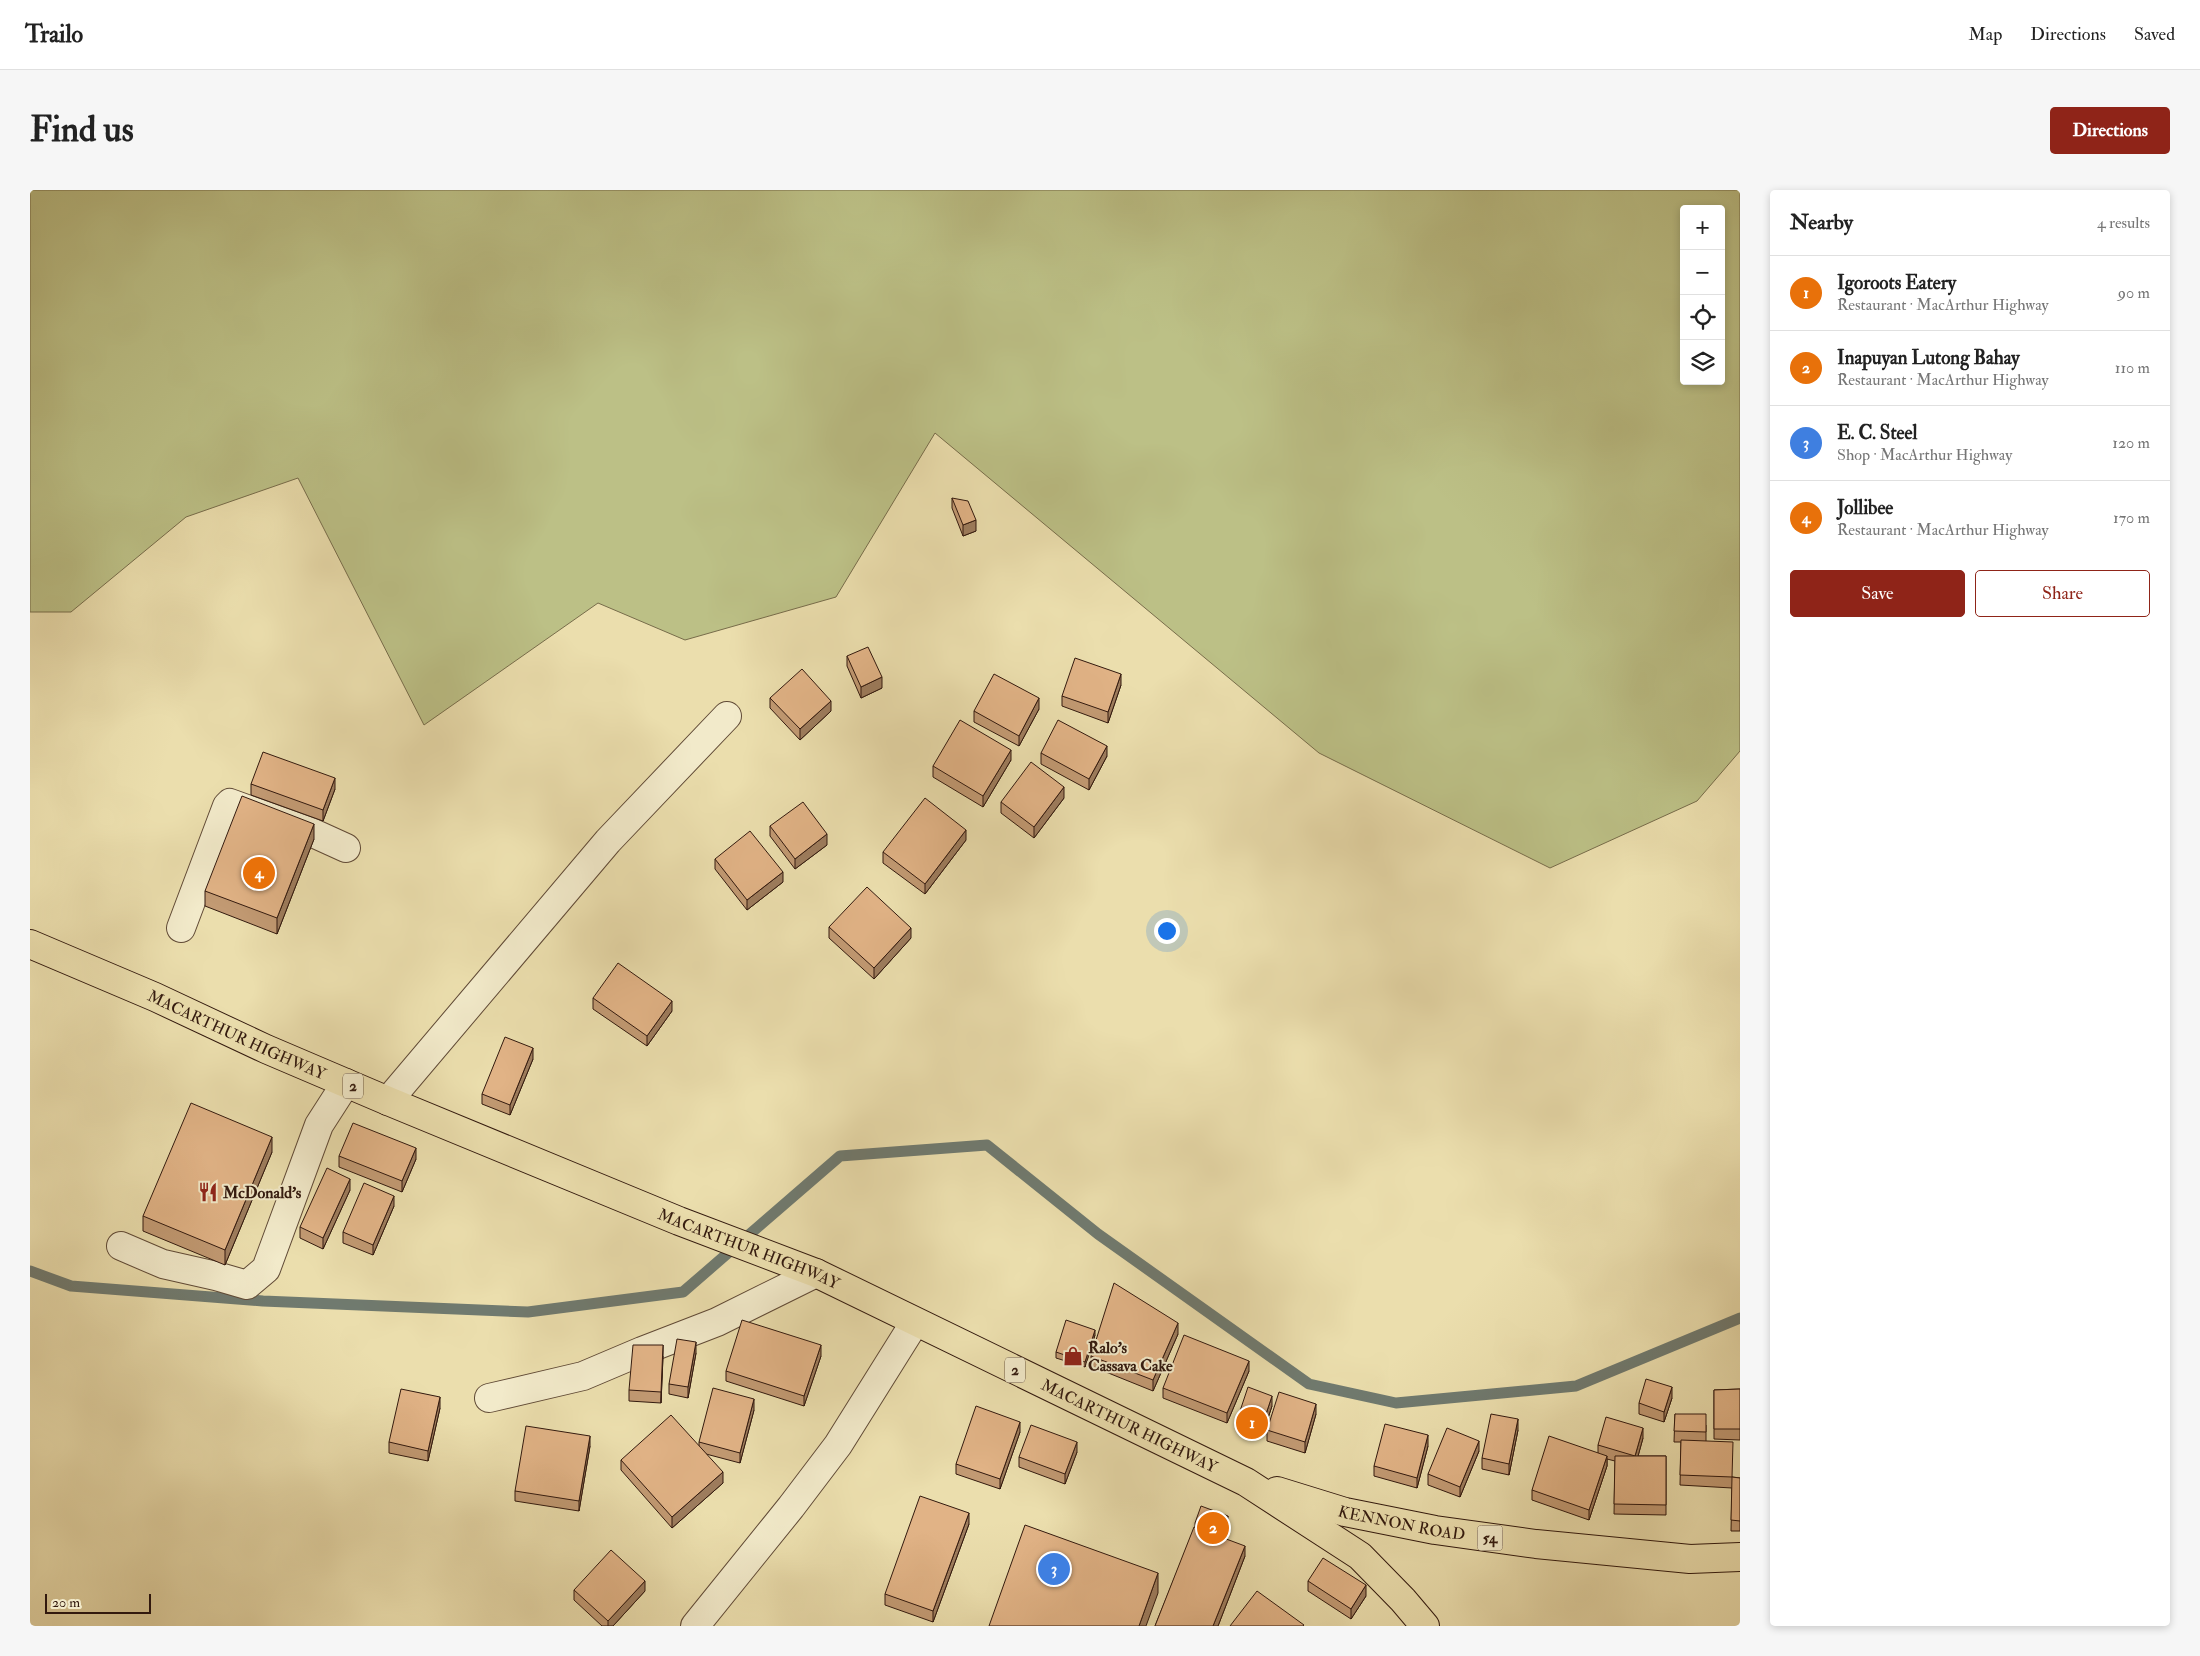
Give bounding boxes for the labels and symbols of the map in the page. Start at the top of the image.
pin: 4 [243,854,275,892]
your location [1154,918,1180,944]
street label: MACARTHUR HIGHWAY [144,986,330,1085]
road number: 2 [343,1074,363,1098]
restaurant icon: McDonald's [197,1181,219,1203]
place label: McDonald's [222,1183,302,1203]
street label: MACARTHUR HIGHWAY [655,1204,844,1295]
place label: Ralo's Cassava Cake [1088,1338,1173,1376]
shop icon: Ralo's Cassava Cake [1062,1345,1084,1367]
road number: 2 [1005,1358,1025,1382]
street label: MACARTHUR HIGHWAY [1038,1375,1222,1478]
pin: 1 [1236,1404,1268,1442]
street label: KENNON ROAD [1335,1501,1466,1545]
pin: 2 [1197,1509,1229,1547]
road number: 54 [1478,1526,1502,1550]
pin: 3 [1038,1550,1070,1588]
scale bar [45,1591,151,1614]

